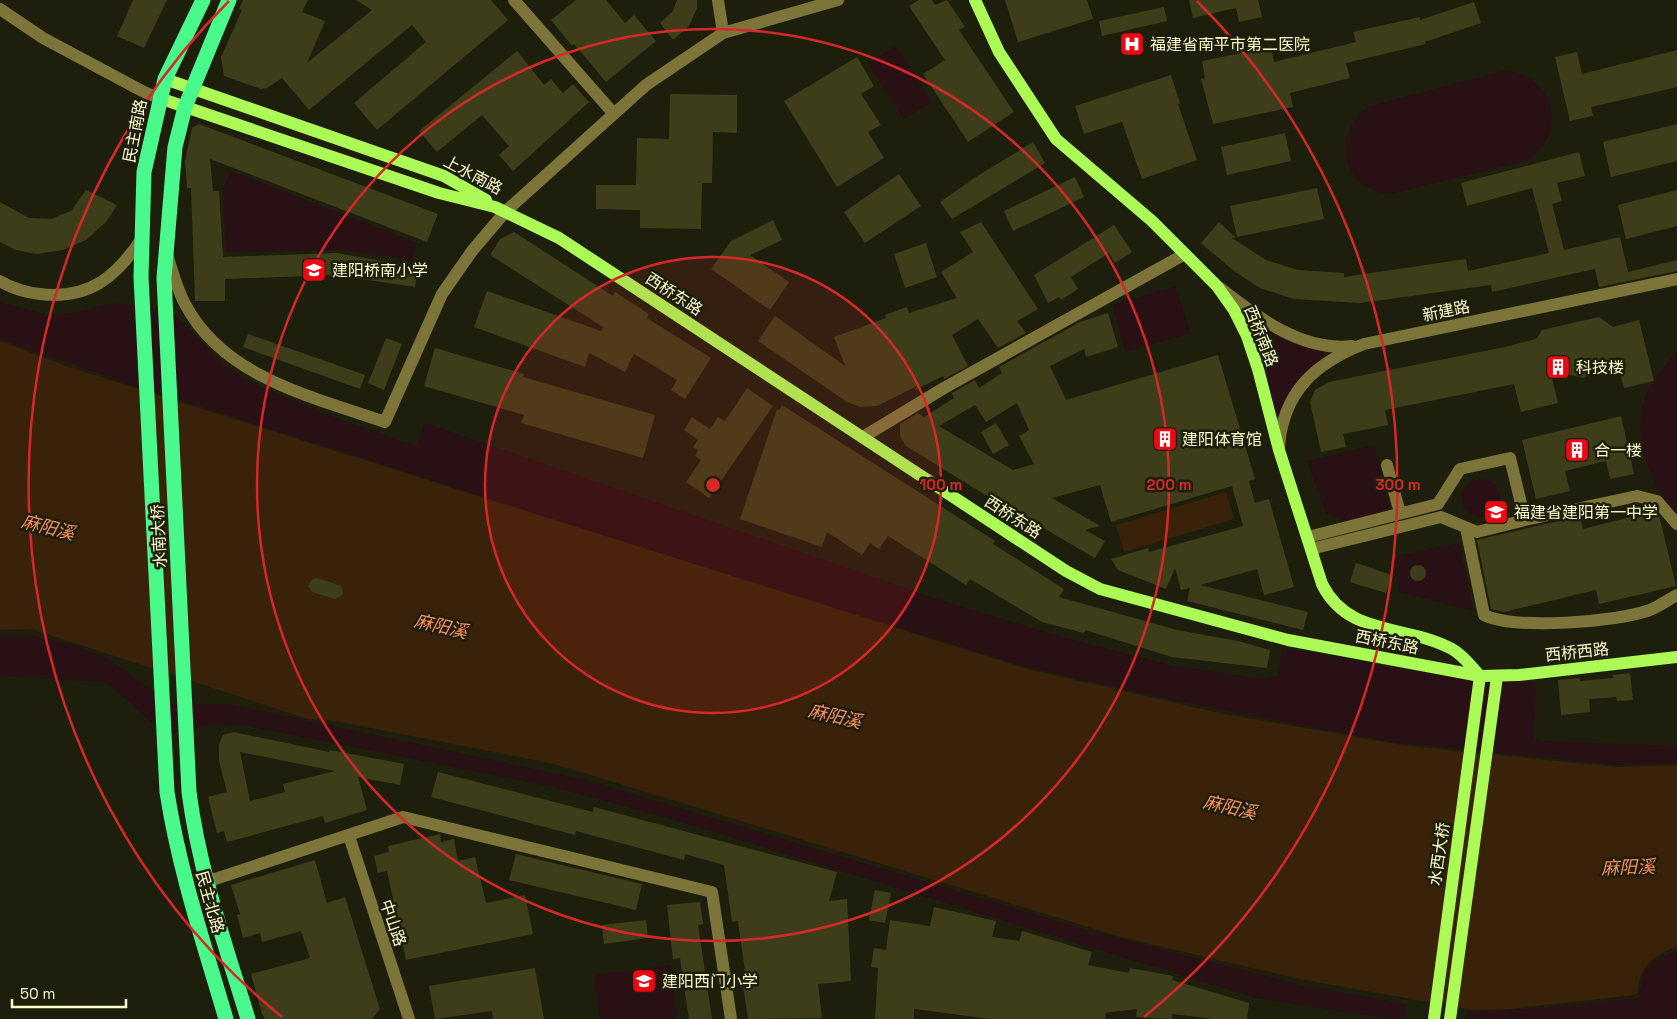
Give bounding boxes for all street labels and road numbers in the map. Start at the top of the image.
street label: 民主南路 [119,98,151,164]
street label: 上水南路 [440,151,506,199]
street label: 西桥东路 [641,268,707,320]
street label: 新建路 [1420,296,1472,326]
street label: 西桥南路 [1239,302,1283,370]
street label: 西桥东路 [980,491,1046,543]
street label: 水南大桥 [147,503,171,569]
street label: 西桥东路 [1354,626,1420,658]
street label: 西桥西路 [1544,638,1610,666]
street label: 水西大桥 [1424,821,1454,887]
street label: 民主北路 [191,868,229,936]
street label: 中山路 [375,897,411,949]

